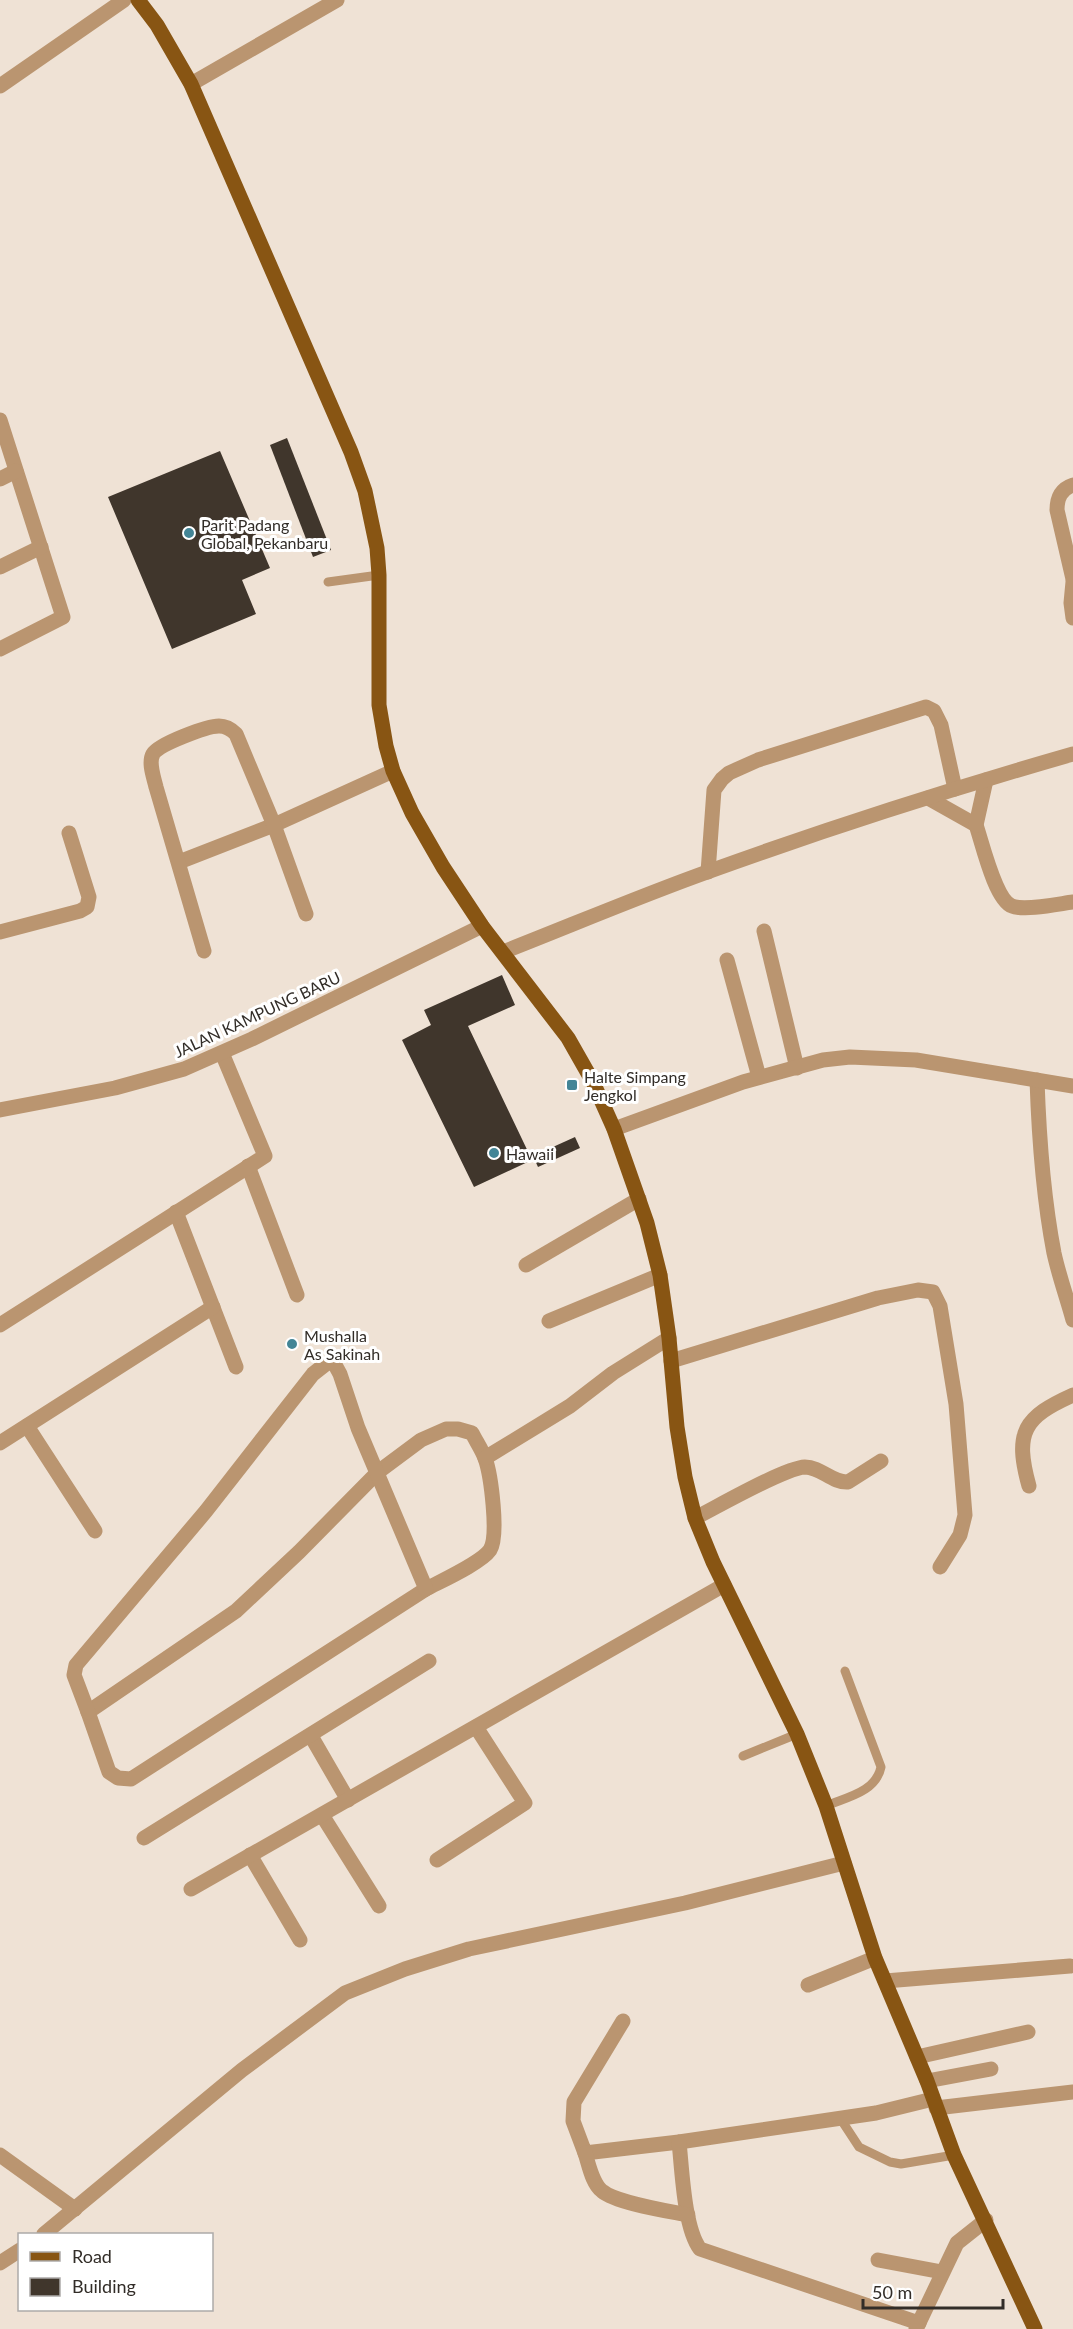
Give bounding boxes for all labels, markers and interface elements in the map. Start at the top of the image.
place label: Parit Padang Global, Pekanbaru [201,515,328,552]
marker: Parit Padang Global, Pekanbaru [182,526,196,540]
street label: JALAN KAMPUNG BARU [171,967,343,1061]
place label: Halte Simpang Jengkol [584,1067,686,1104]
marker: Halte Simpang Jengkol [565,1078,579,1092]
place label: Hawaii [506,1144,554,1163]
marker: Hawaii [487,1146,501,1160]
place label: Mushalla As Sakinah [304,1326,380,1363]
marker: Mushalla As Sakinah [285,1337,299,1351]
legend [18,2233,213,2311]
text: Road [72,2245,112,2267]
scale bar [863,2272,1002,2310]
text: Building [72,2275,136,2297]
text: 50 m [872,2281,912,2303]

